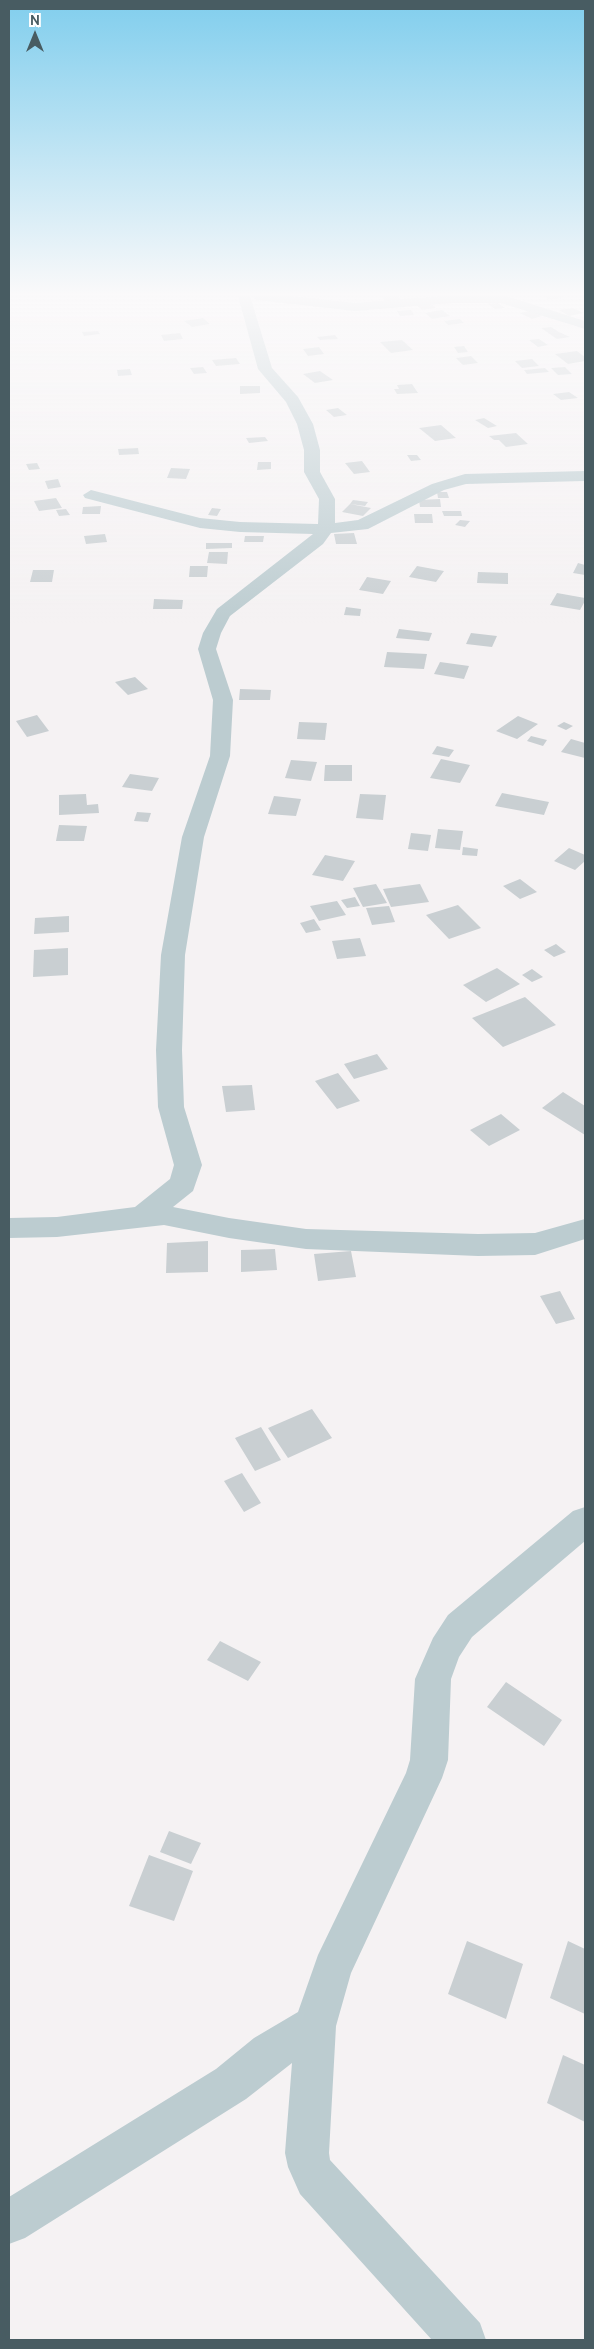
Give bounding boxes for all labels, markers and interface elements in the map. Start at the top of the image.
north arrow [10,10,60,60]
text: N [30,11,40,29]

